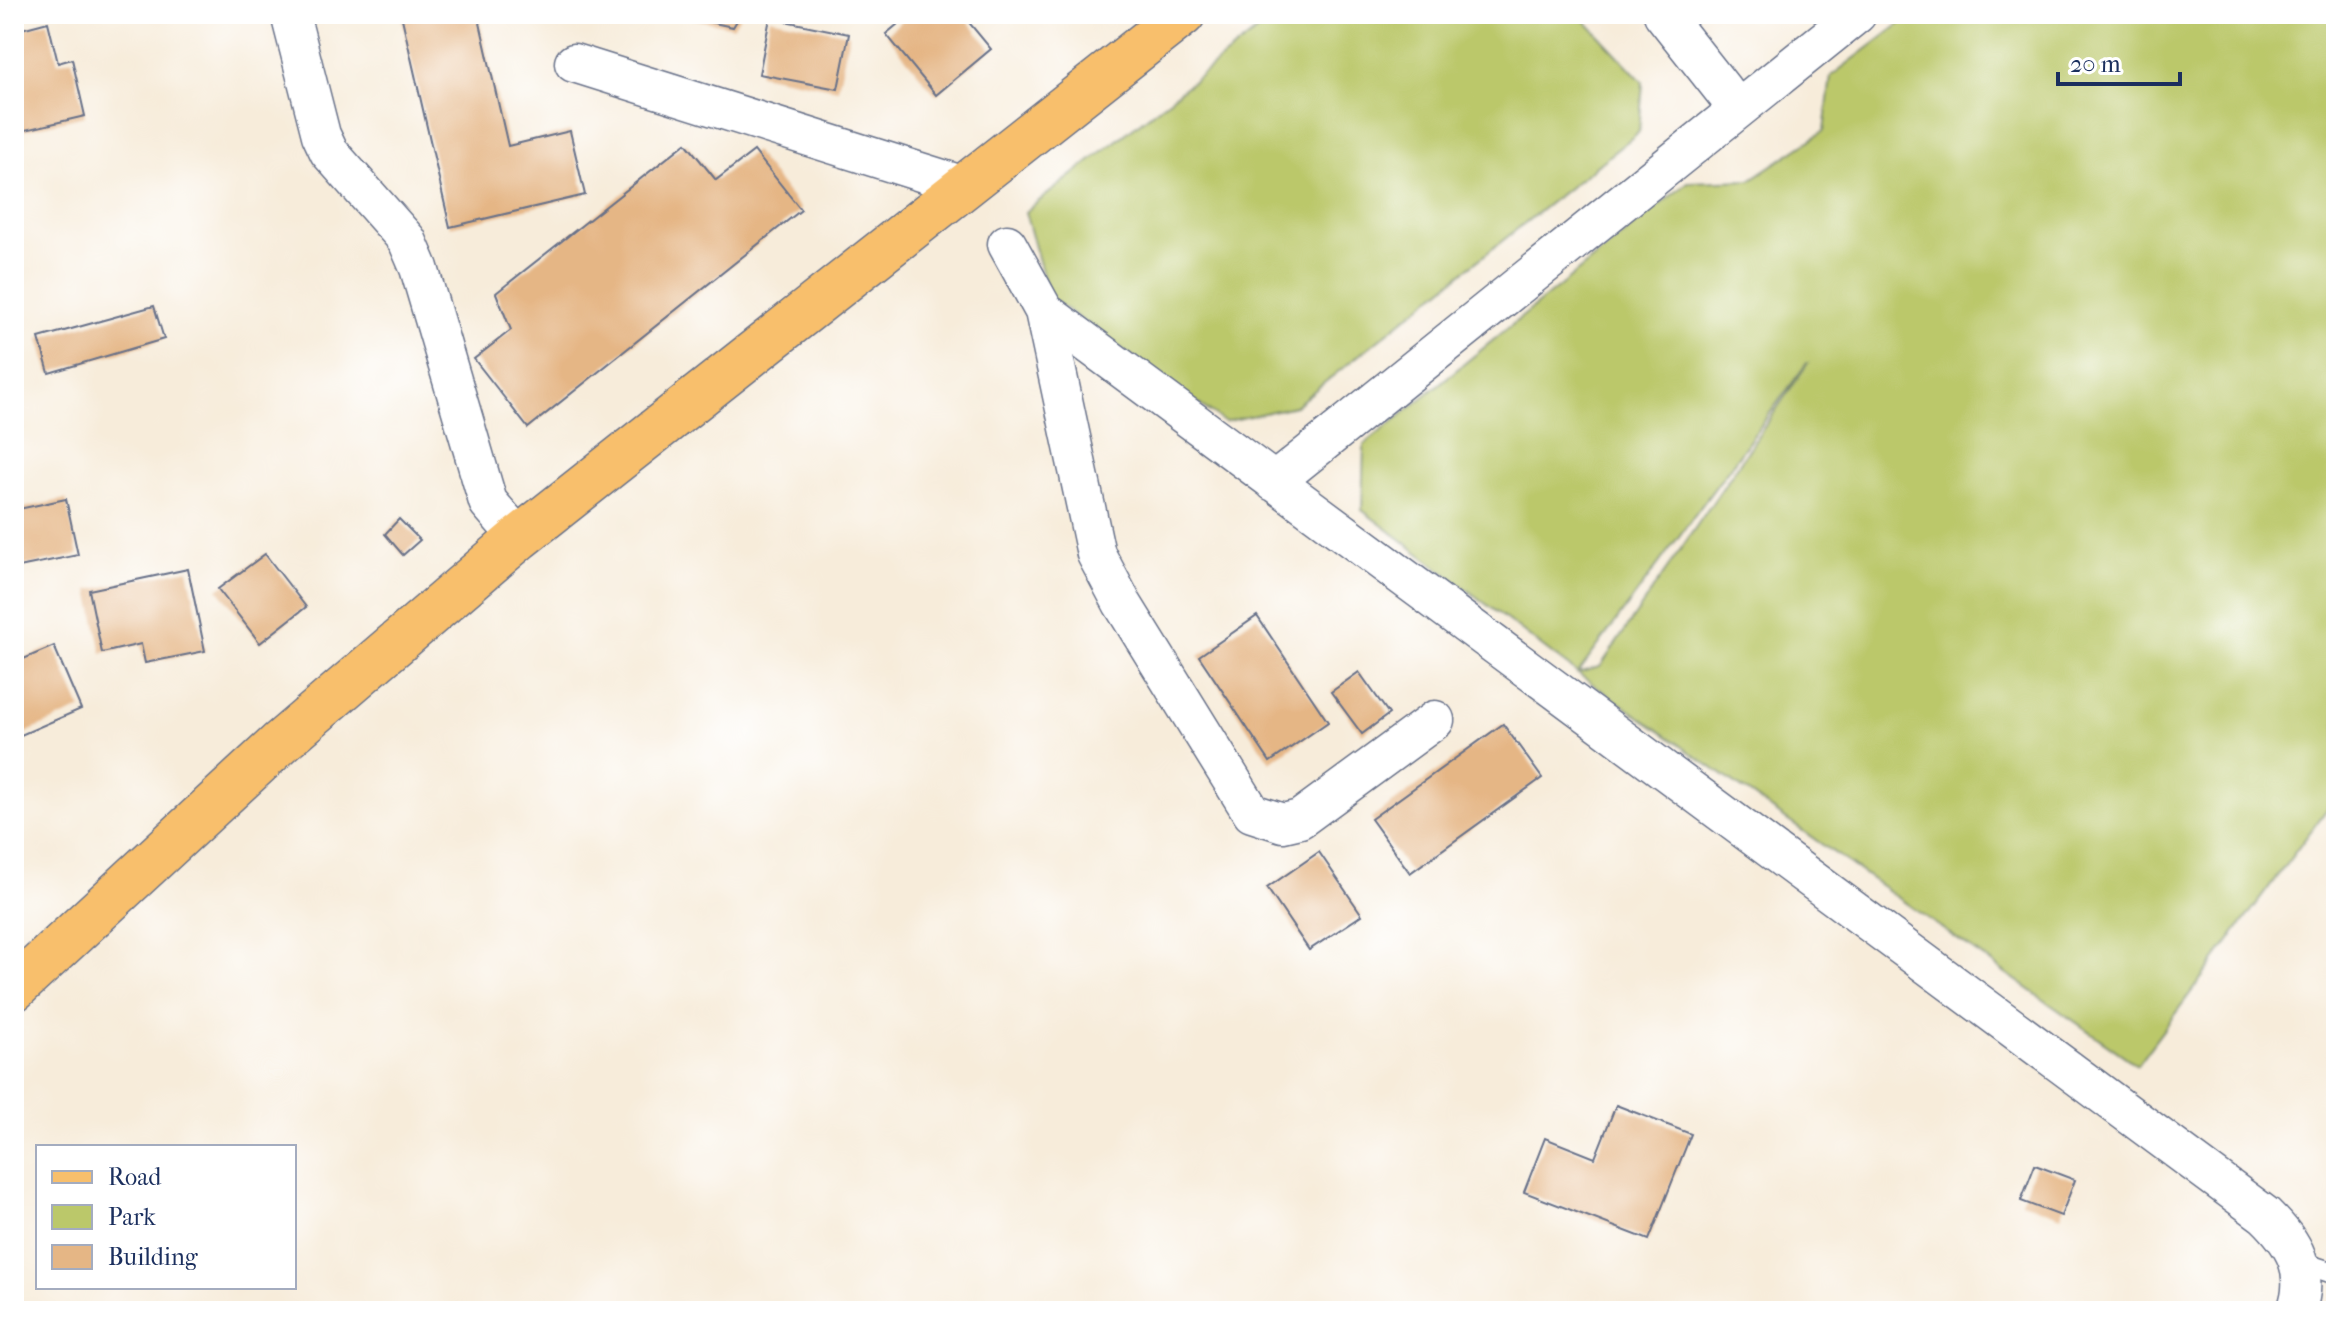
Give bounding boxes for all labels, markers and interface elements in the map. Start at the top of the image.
scale bar [2058,36,2180,86]
text: 20 m [2070,50,2121,78]
legend [36,1145,296,1289]
text: Road [108,1163,162,1191]
text: Park [108,1203,156,1231]
text: Building [108,1243,199,1271]

